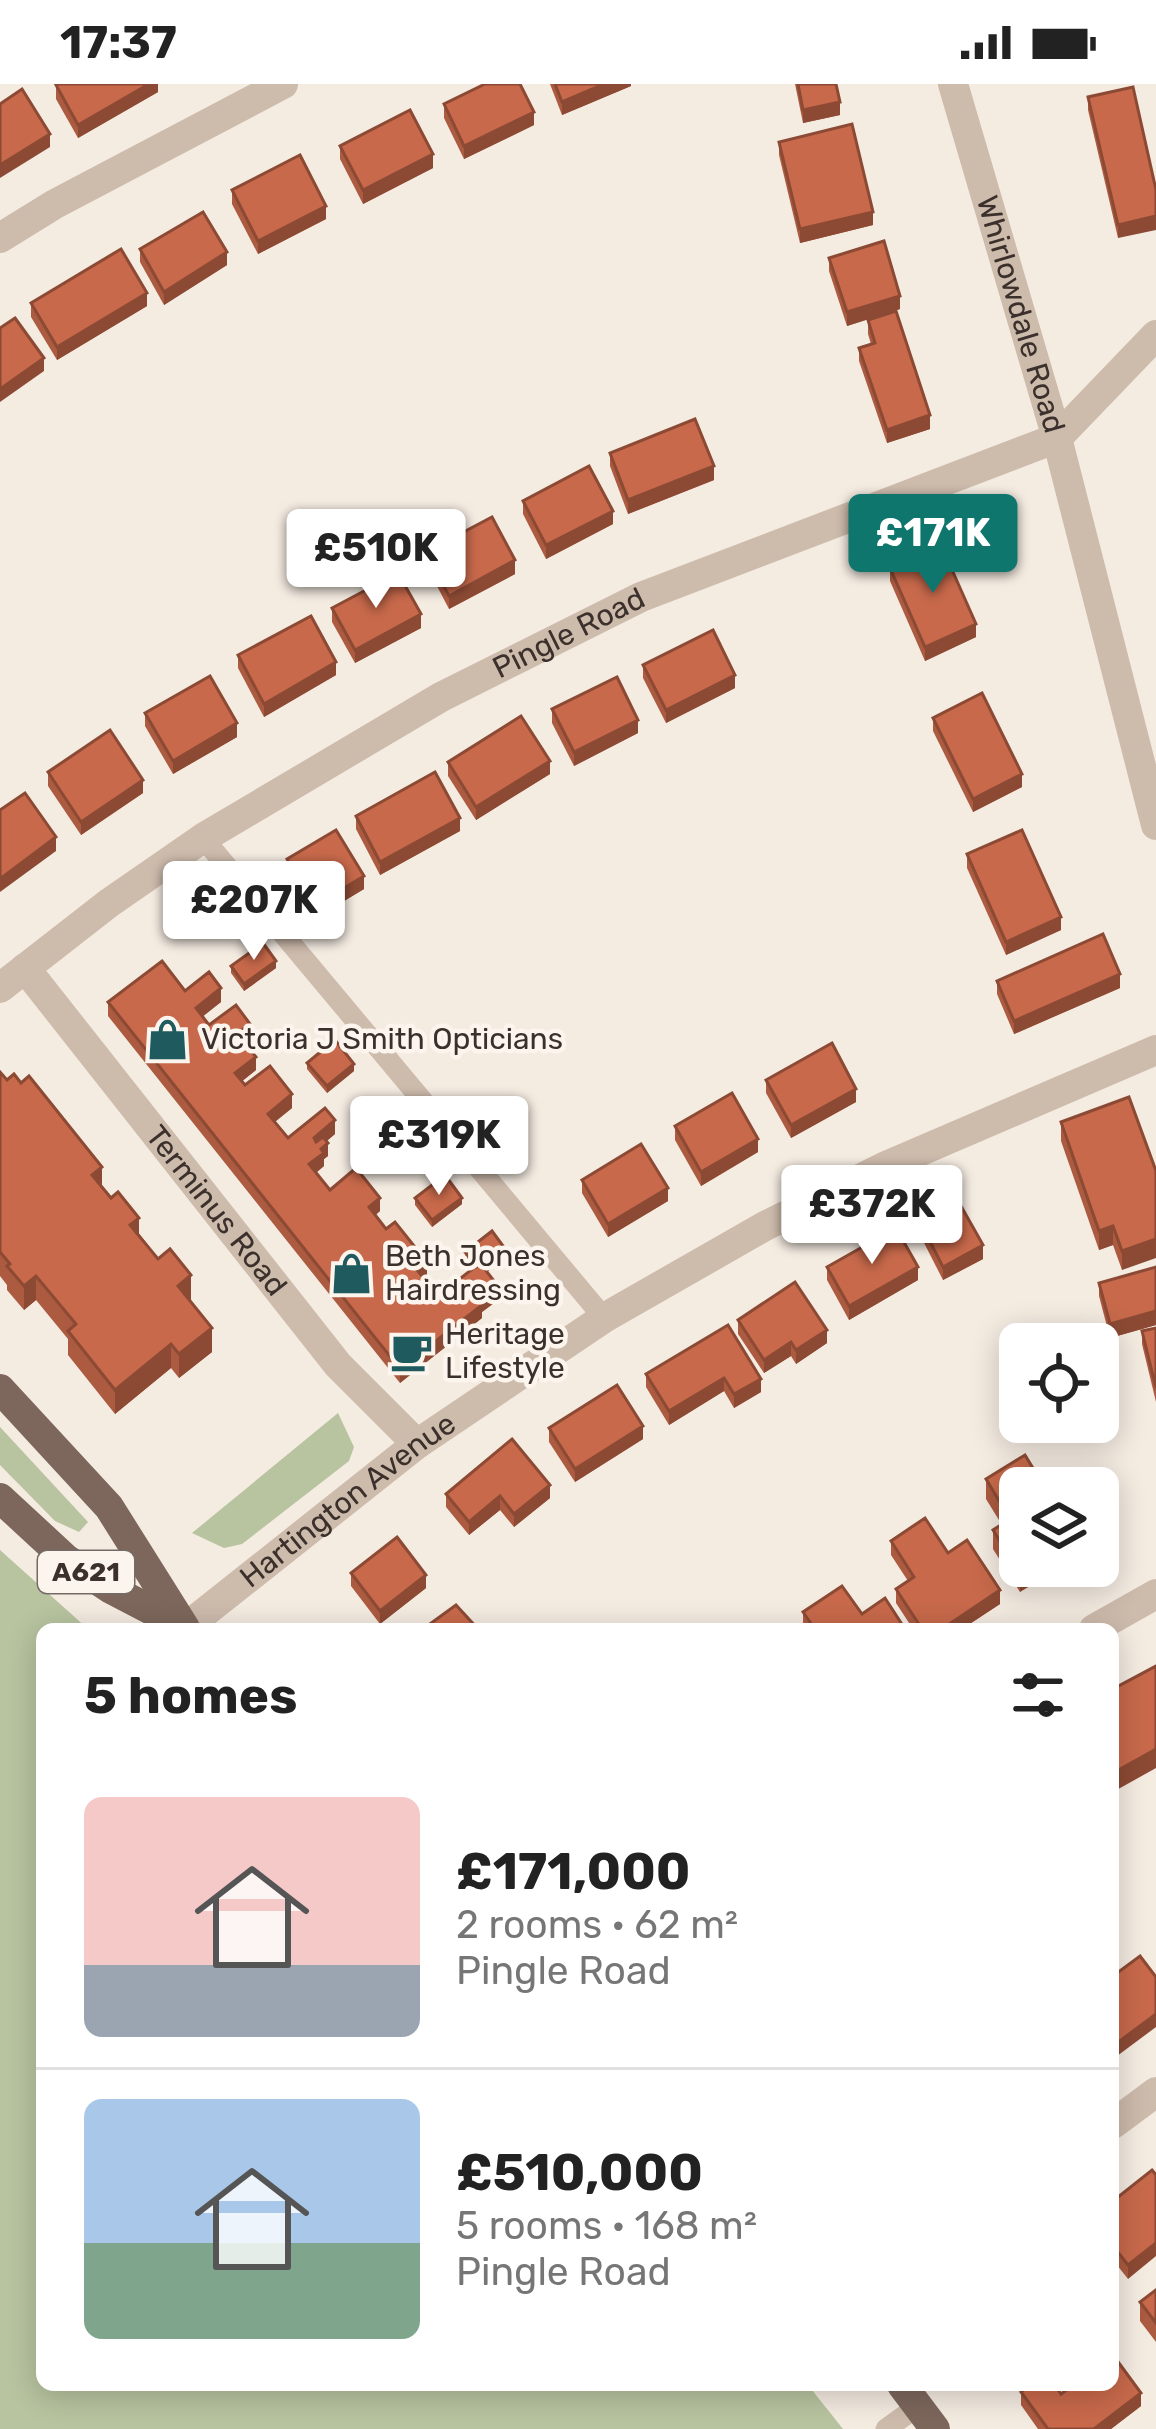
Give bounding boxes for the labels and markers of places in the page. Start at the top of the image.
pin: £171K [849,494,1017,596]
pin: £510K [292,509,460,611]
pin: £207K [170,861,338,963]
shop icon: Victoria J Smith Opticians [144,1016,190,1062]
place label: Victoria J Smith Opticians [201,1021,563,1057]
pin: £319K [355,1096,523,1198]
pin: £372K [788,1165,956,1267]
place label: Beth Jones Hairdressing [385,1238,561,1308]
shop icon: Beth Jones Hairdressing [328,1250,374,1296]
place label: Heritage Lifestyle [445,1316,565,1386]
cafe icon: Heritage Lifestyle [388,1328,434,1374]

